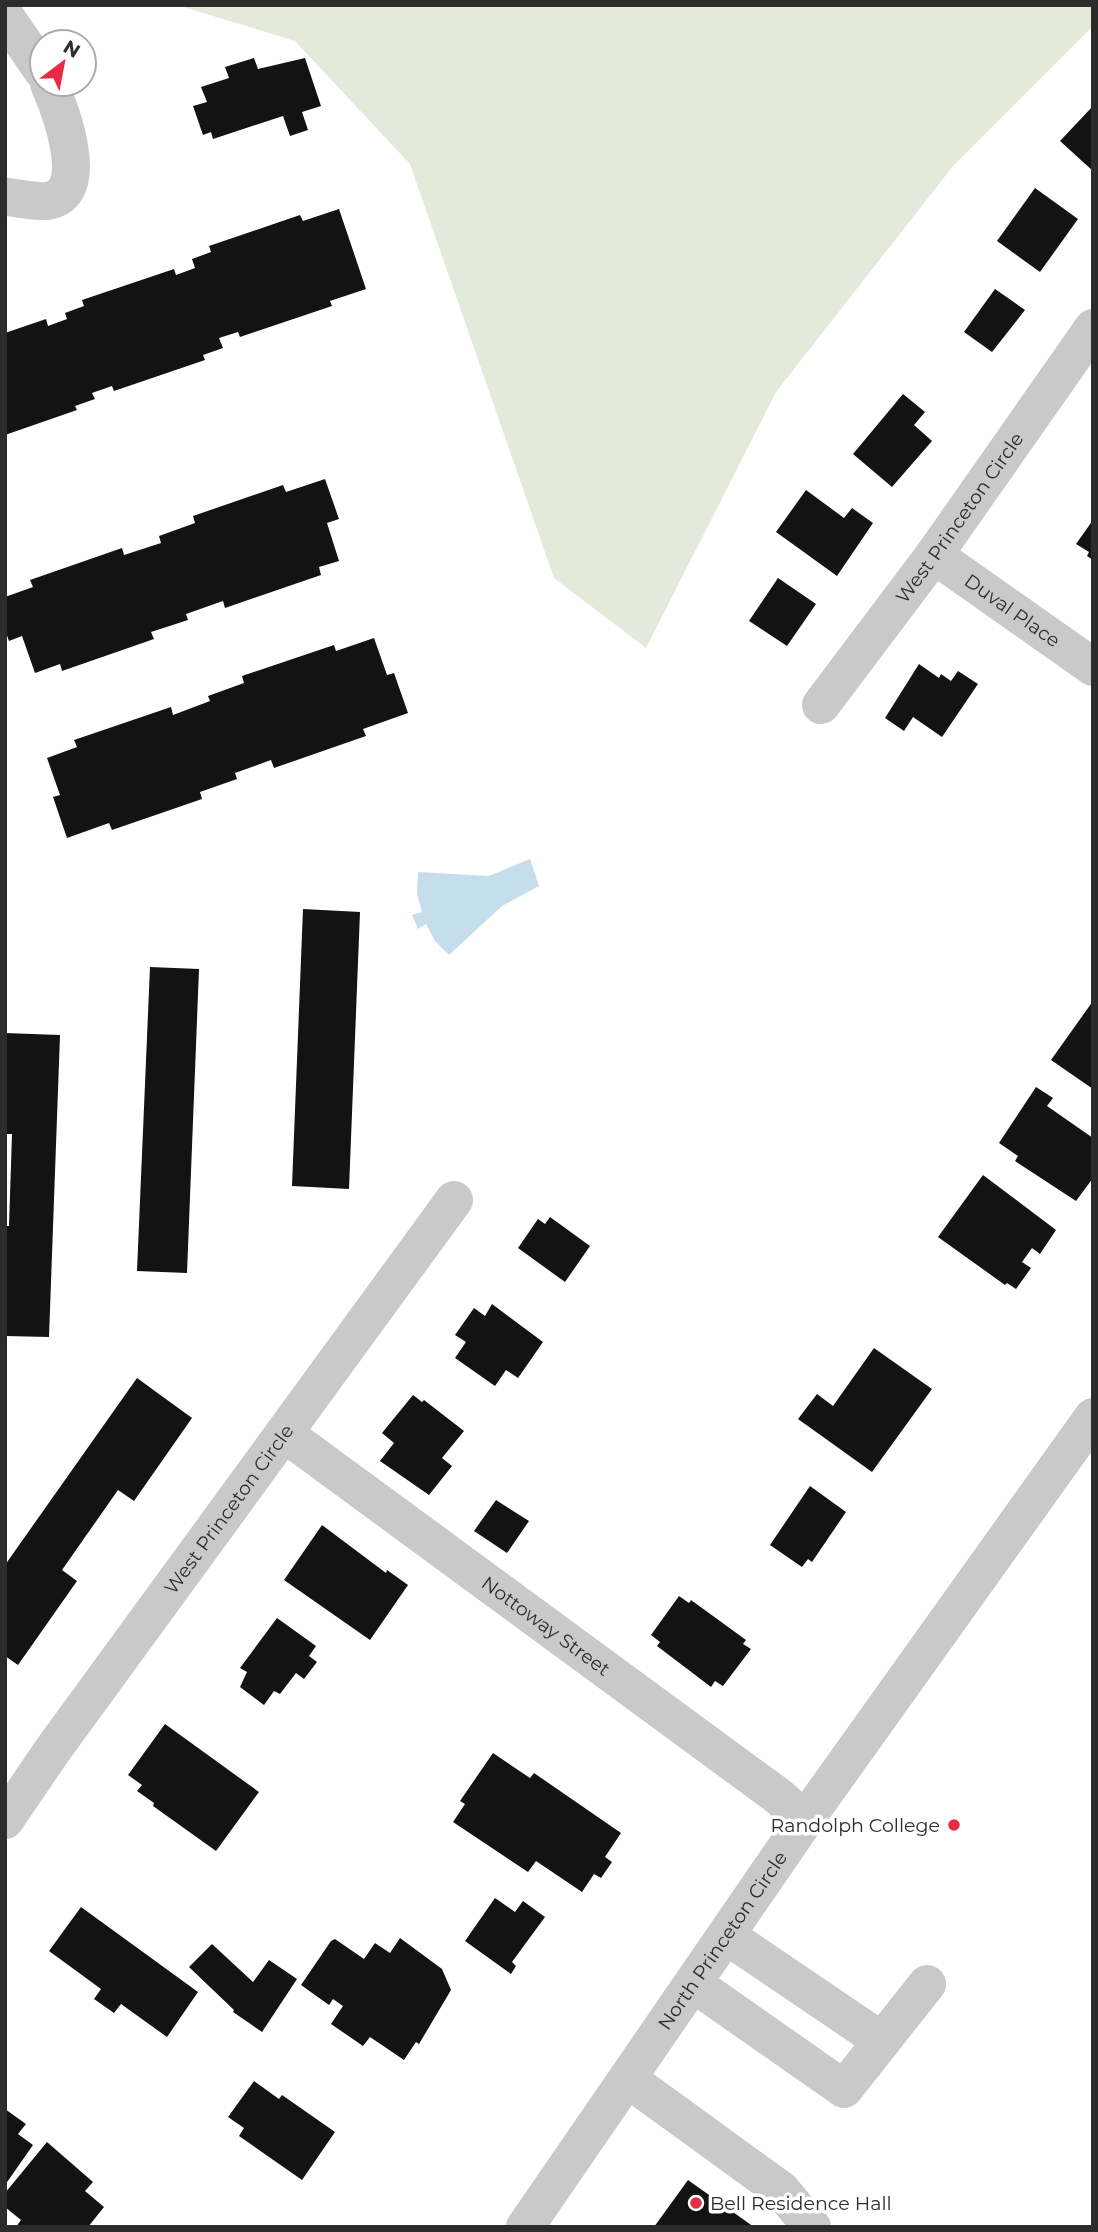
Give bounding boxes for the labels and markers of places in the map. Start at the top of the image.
place label: Randolph College [771,1814,940,1837]
marker: Randolph College [946,1817,962,1833]
place label: Bell Residence Hall [710,2192,892,2215]
marker: Bell Residence Hall [688,2195,704,2211]

